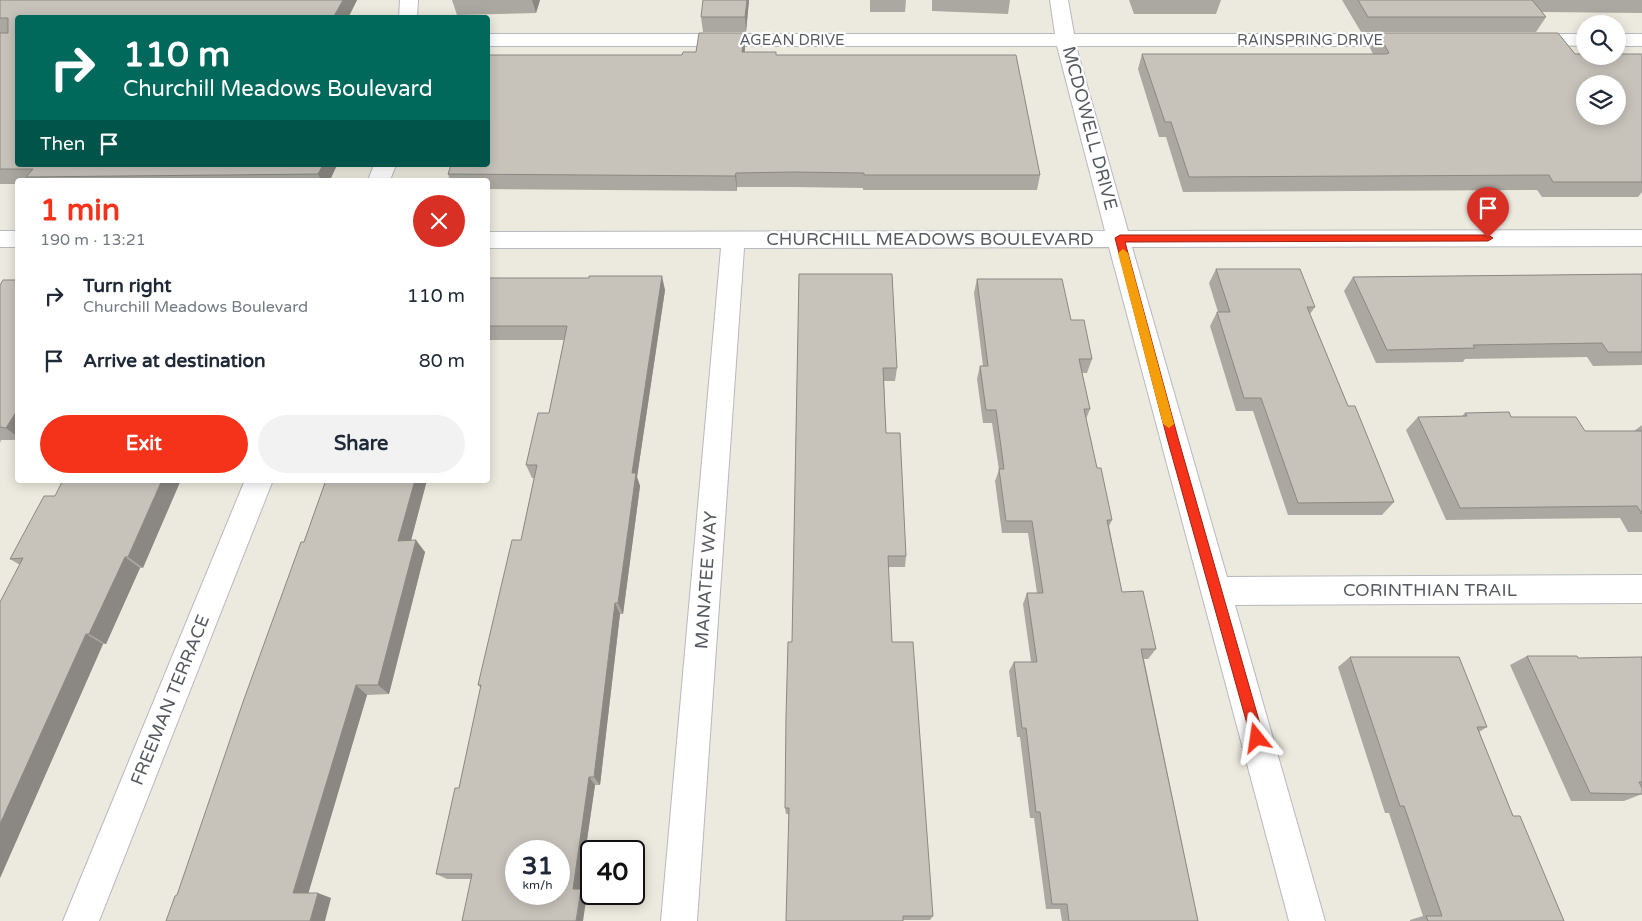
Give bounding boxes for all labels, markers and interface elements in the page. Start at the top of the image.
map controls [1576,15,1626,125]
button: search [1576,15,1626,65]
street label: AGEAN DRIVE [739,31,845,49]
street label: RAINSPRING DRIVE [1237,31,1383,49]
text: 110 m [123,34,230,76]
icon: right [40,35,105,100]
street label: MCDOWELL DRIVE [1058,44,1122,212]
button: layers [1576,75,1626,125]
text: Churchill Meadows Boulevard [123,76,433,102]
icon: arrive [95,130,123,158]
text: Then [40,133,85,155]
pin [1467,187,1509,238]
text: 1 min [40,192,120,229]
icon: arrive [1474,194,1502,222]
button: close [413,195,465,247]
street label: CHURCHILL MEADOWS BOULEVARD [766,228,1094,250]
text: 190 m · 13:21 [40,230,146,250]
text: Turn right [83,275,171,297]
icon: right [40,282,68,310]
text: 110 m [407,285,465,307]
text: Churchill Meadows Boulevard [83,297,308,317]
icon: arrive [40,347,68,375]
text: Arrive at destination [83,350,266,372]
text: 80 m [419,350,465,372]
button: Exit [40,415,248,473]
button: Share [258,415,465,473]
street label: MANATEE WAY [690,510,722,650]
street label: CORINTHIAN TRAIL [1343,579,1518,601]
street label: FREEMAN TERRACE [126,612,214,788]
position arrow [1230,711,1282,763]
speed limit sign: 40 [580,840,645,905]
text: 31 [522,851,553,881]
text: km/h [522,878,553,892]

